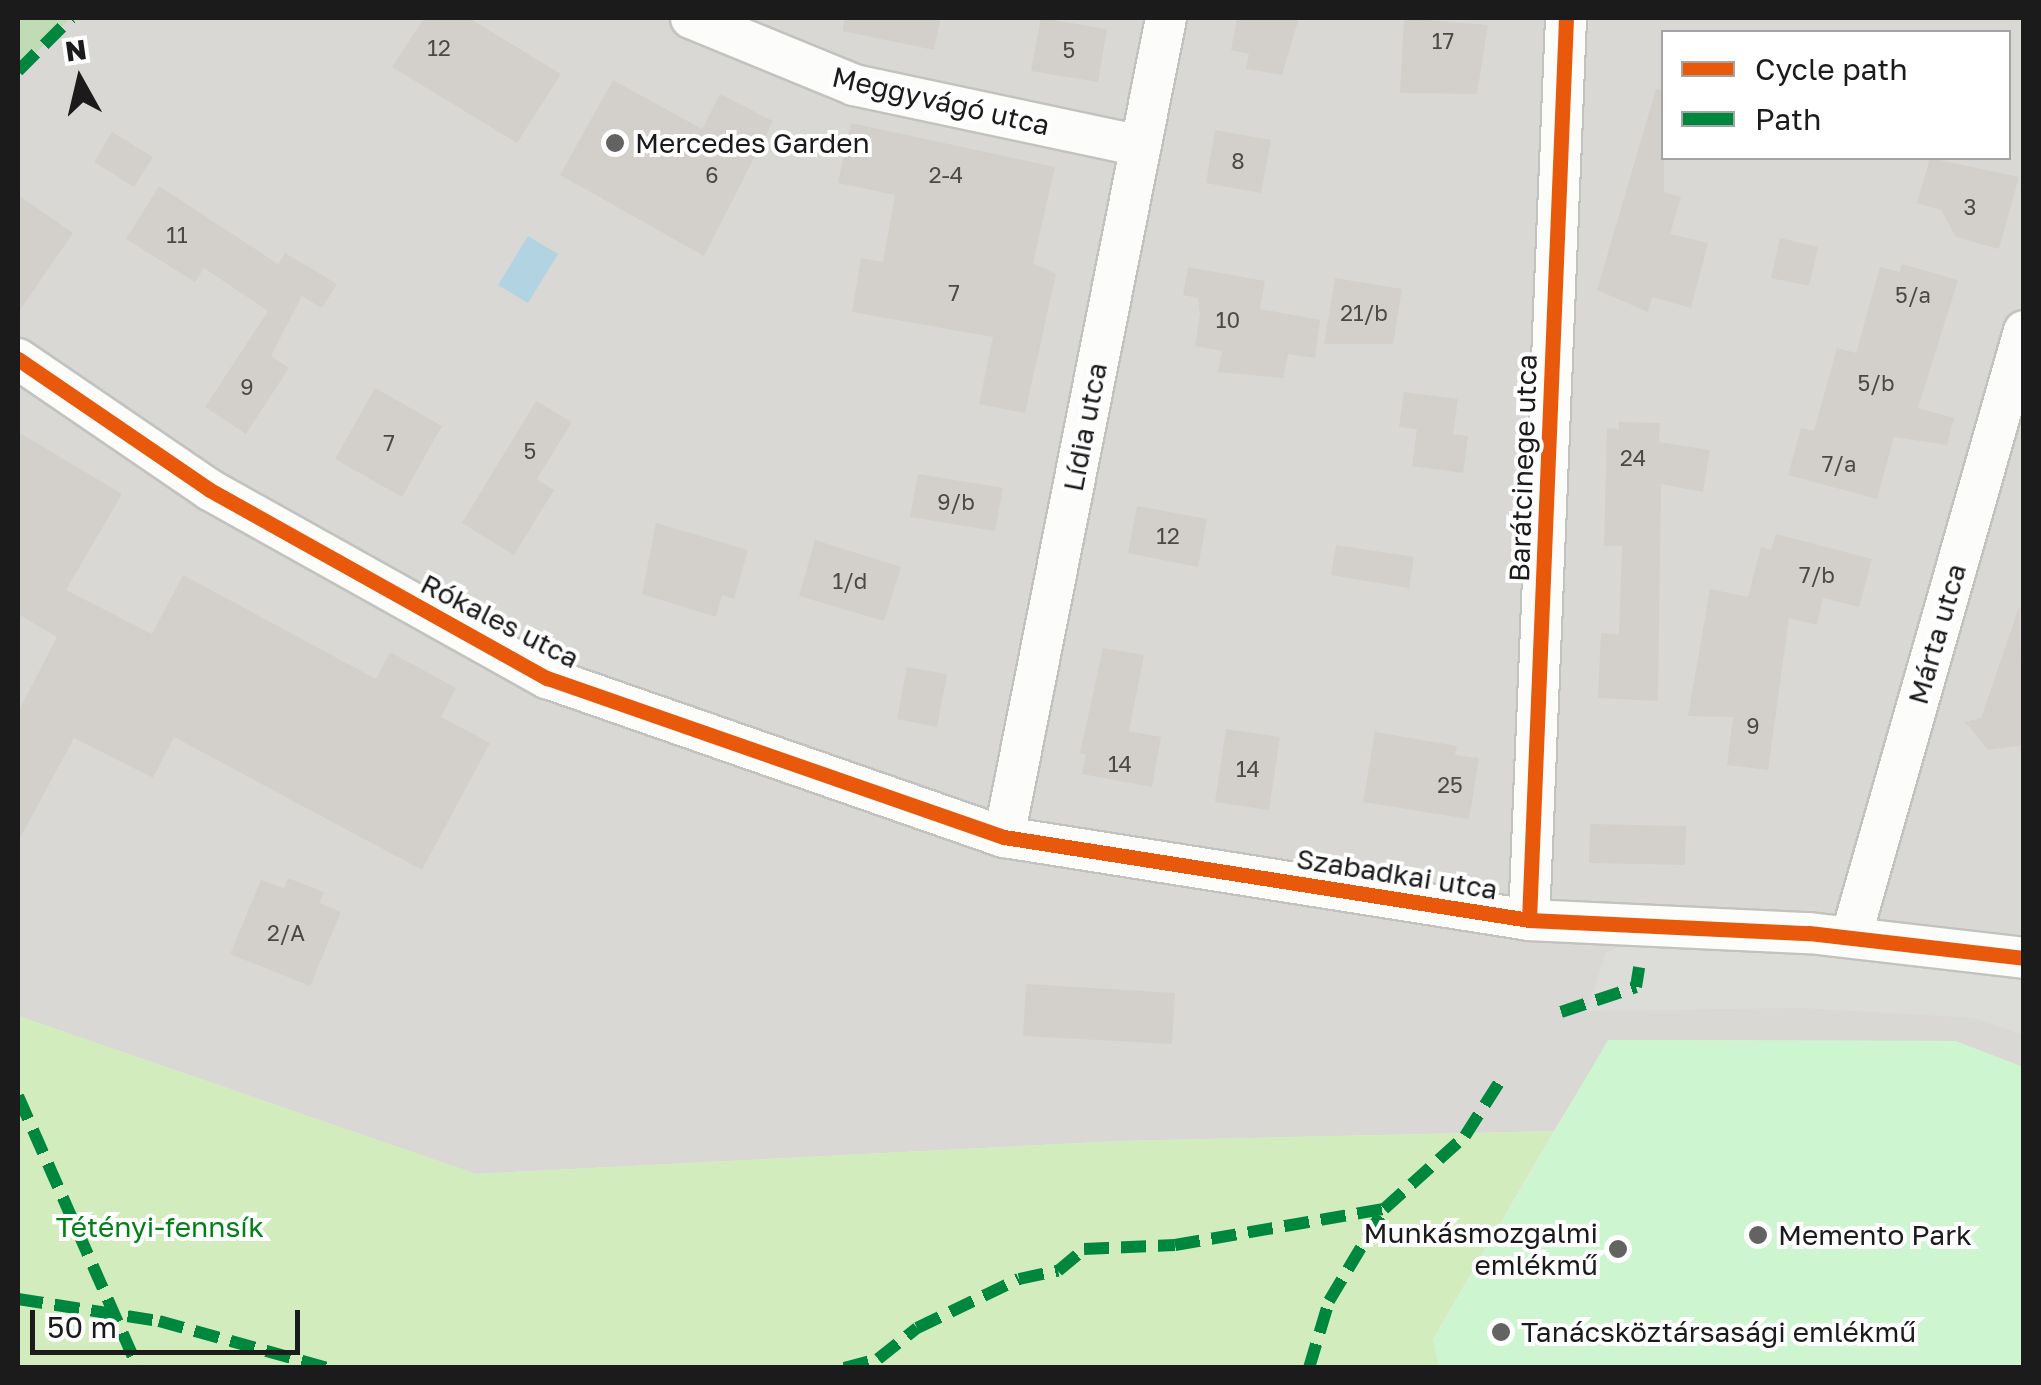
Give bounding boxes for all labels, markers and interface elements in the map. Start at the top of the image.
house number: 17 [1432,28,1454,54]
north arrow [30,30,130,130]
legend [1661,30,2011,160]
text: N [63,32,89,68]
house number: 12 [427,35,451,61]
house number: 5 [1063,37,1075,63]
text: Cycle path [1755,51,1908,87]
street label: Meggyvágó utca [829,60,1053,142]
text: Path [1755,101,1821,137]
place label: Mercedes Garden [635,126,870,160]
marker: Mercedes Garden [604,132,626,154]
house number: 8 [1231,148,1245,174]
house number: 6 [705,162,719,188]
house number: 2-4 [929,162,963,188]
house number: 3 [1964,194,1976,220]
house number: 11 [166,222,188,248]
house number: 7 [948,280,960,306]
house number: 5/a [1895,282,1931,308]
house number: 21/b [1340,300,1388,326]
house number: 10 [1216,307,1240,333]
street label: Barátcinege utca [1502,354,1544,582]
street label: Lídia utca [1056,360,1114,494]
house number: 5/b [1858,370,1894,396]
house number: 9 [240,374,254,400]
house number: 7 [383,430,395,456]
house number: 5 [524,438,536,464]
house number: 24 [1620,445,1646,471]
house number: 7/a [1822,451,1856,477]
house number: 9/b [937,489,975,515]
house number: 12 [1156,523,1180,549]
street label: Márta utca [1901,560,1973,708]
house number: 7/b [1799,562,1835,588]
street label: Rókales utca [415,567,585,675]
house number: 1/d [833,568,867,594]
house number: 9 [1746,713,1760,739]
house number: 14 [1108,751,1132,777]
house number: 14 [1236,756,1260,782]
house number: 25 [1437,772,1463,798]
street label: Szabadkai utca [1294,842,1500,906]
house number: 2/A [267,920,305,946]
park label: Tétényi-fennsík [56,1210,264,1244]
place label: Munkásmozgalmi emlékmű [1363,1216,1598,1282]
place label: Memento Park [1778,1218,1972,1252]
marker: Memento Park [1747,1224,1769,1246]
marker: Munkásmozgalmi emlékmű [1607,1238,1629,1260]
scale bar [35,1290,305,1352]
text: 50 m [47,1309,117,1345]
place label: Tanácsköztársasági emlékmű [1521,1315,1916,1349]
marker: Tanácsköztársasági emlékmű [1490,1321,1512,1343]

